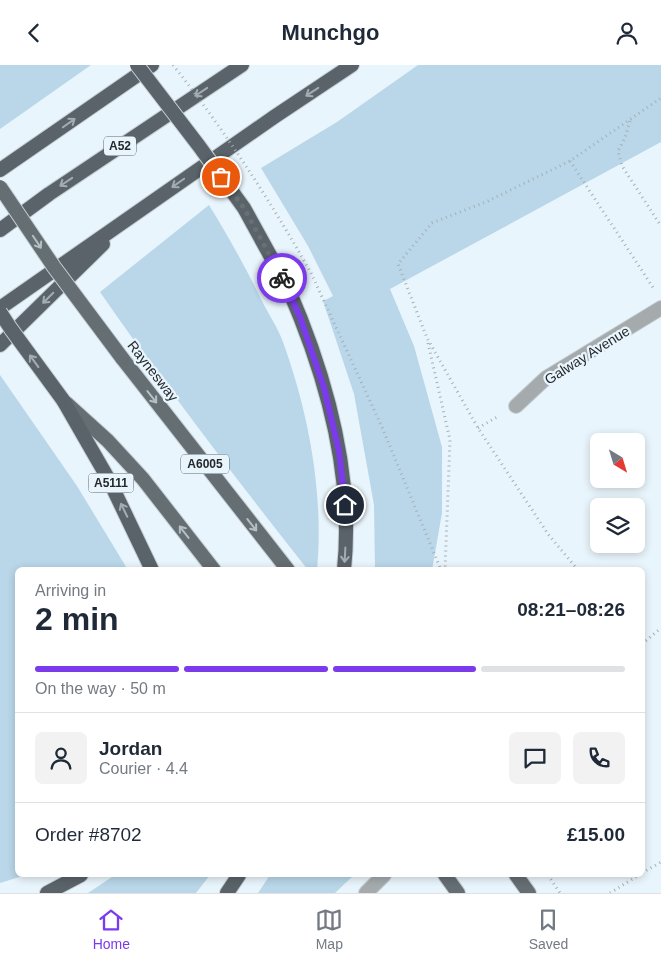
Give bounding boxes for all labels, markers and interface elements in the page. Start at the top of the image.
icon: back [20,19,48,47]
icon: person [613,19,641,47]
text: Munchgo [282,20,379,45]
one-way arrow [194,87,208,97]
one-way arrow [305,87,319,97]
one-way arrow [62,118,76,128]
road number: A52 [104,137,136,155]
pin [200,156,242,198]
icon: bag [207,163,235,191]
one-way arrow [59,177,73,188]
one-way arrow [171,178,185,188]
one-way arrow [32,235,42,249]
courier [257,253,307,303]
icon: bike [268,264,296,292]
one-way arrow [41,292,54,304]
street label: Galway Avenue [542,322,633,387]
street label: Raynesway [124,338,182,404]
one-way arrow [29,354,39,368]
one-way arrow [147,390,157,404]
north arrow [590,433,645,487]
map controls [590,433,645,553]
road number: A6005 [181,454,229,473]
road number: A5111 [88,473,134,493]
pin [324,484,366,526]
icon: home [331,491,359,519]
button: layers [590,498,645,553]
one-way arrow [119,503,128,518]
one-way arrow [247,518,258,531]
one-way arrow [179,525,190,538]
one-way arrow [341,546,350,562]
text: Arriving in [35,582,106,599]
text: 08:21–08:26 [517,599,625,620]
text: 2 min [35,601,119,637]
text: On the way · 50 m [35,680,166,697]
button: person [35,732,87,784]
button: chat [509,732,561,784]
button: phone [573,732,625,784]
text: Jordan [99,738,162,759]
text: Courier · 4.4 [99,760,188,777]
text: Order #8702 [35,824,142,845]
text: £15.00 [567,824,625,845]
tab: Home [93,906,130,952]
tab: Map [315,906,343,952]
tab: Saved [529,906,568,952]

